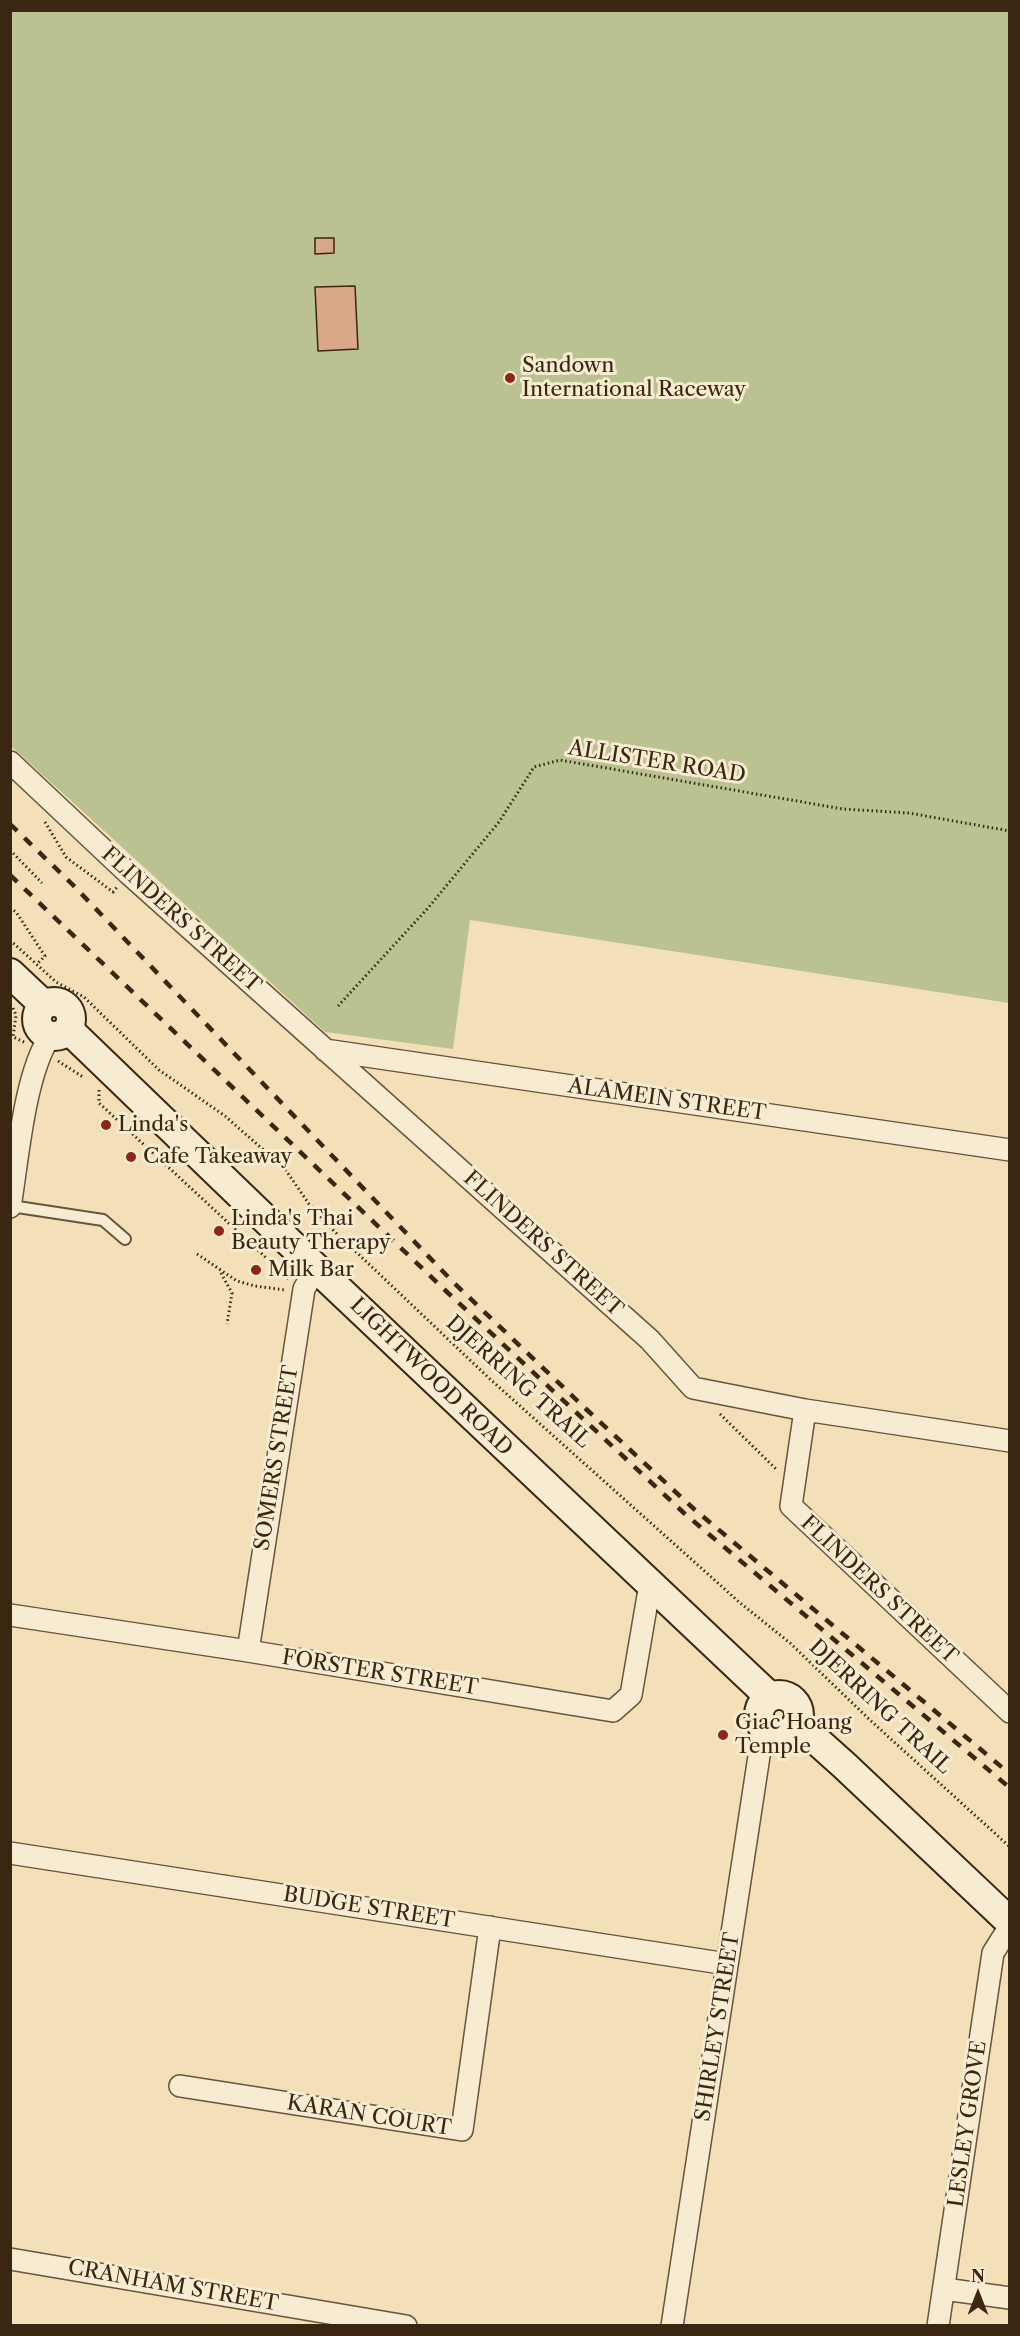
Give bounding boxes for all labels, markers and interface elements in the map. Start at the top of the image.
place label: Sandown International Raceway [522,353,746,403]
marker: Sandown International Raceway [503,371,517,385]
street label: ALLISTER ROAD [567,736,747,788]
street label: FLINDERS STREET [96,842,266,998]
street label: ALAMEIN STREET [566,1074,768,1126]
place label: Linda's [118,1112,188,1138]
marker: Linda's [99,1118,113,1132]
place label: Cafe Takeaway [143,1144,292,1170]
marker: Cafe Takeaway [124,1150,138,1164]
street label: FLINDERS STREET [458,1166,628,1322]
place label: Linda's Thai Beauty Therapy [231,1206,391,1256]
marker: Linda's Thai Beauty Therapy [212,1224,226,1238]
place label: Milk Bar [268,1257,354,1283]
marker: Milk Bar [249,1263,263,1277]
street label: LIGHTWOOD ROAD [344,1293,518,1461]
street label: DJERRING TRAIL [441,1311,595,1453]
street label: SOMERS STREET [250,1363,304,1553]
street label: FLINDERS STREET [795,1511,963,1669]
street label: DJERRING TRAIL [804,1635,956,1779]
street label: FORSTER STREET [280,1645,480,1701]
place label: Giac Hoang Temple [735,1710,852,1760]
marker: Giac Hoang Temple [716,1728,730,1742]
street label: BUDGE STREET [282,1882,456,1934]
street label: SHIRLEY STREET [691,1931,745,2123]
street label: LESLEY GROVE [944,2039,992,2209]
street label: KARAN COURT [285,2091,453,2141]
street label: CRANHAM STREET [66,2255,280,2317]
north arrow [948,2264,1008,2324]
text: N [971,2266,985,2286]

